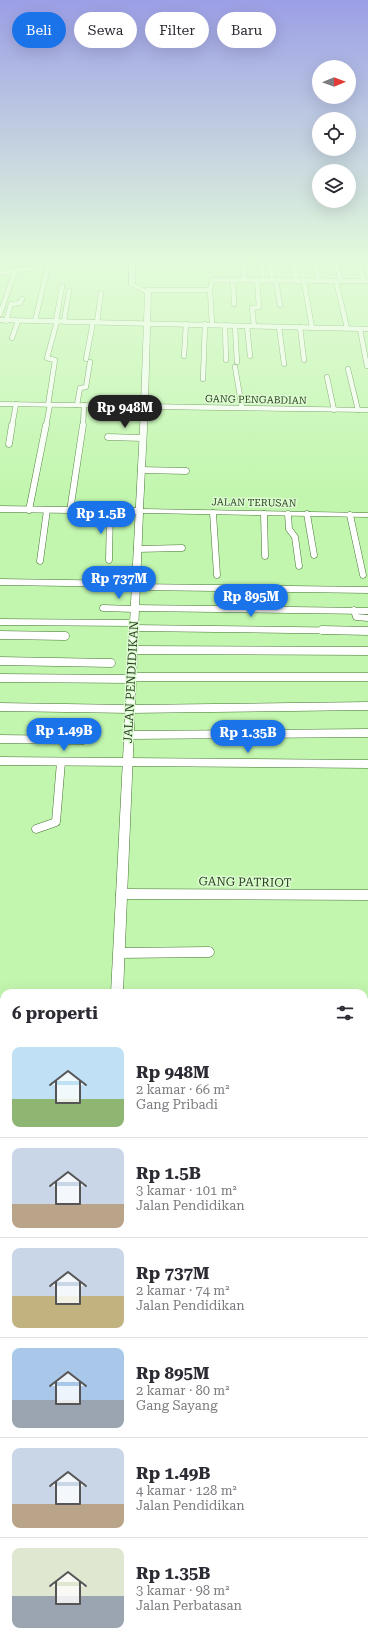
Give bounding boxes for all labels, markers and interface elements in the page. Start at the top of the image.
chip: Beli [12,12,66,48]
chip: Sewa [74,12,137,48]
chip: Filter [145,12,209,48]
chip: Baru [217,12,276,48]
north arrow [312,60,356,104]
map controls [312,60,356,208]
button: locate [312,112,356,156]
button: layers [312,164,356,208]
street label: GANG PENGABDIAN [205,393,307,406]
pin: Rp 948M [88,395,162,429]
text: Rp 948M [97,400,153,415]
street label: JALAN TERUSAN [211,496,297,509]
pin: Rp 1.5B [64,501,138,535]
text: Rp 1.5B [76,506,126,521]
pin: Rp 737M [82,566,156,600]
text: Rp 737M [91,571,147,586]
pin: Rp 895M [214,584,288,618]
text: Rp 895M [223,589,279,604]
street label: JALAN PENDIDIKAN [121,620,141,744]
pin: Rp 1.49B [23,718,105,752]
pin: Rp 1.35B [207,720,289,754]
text: Rp 1.49B [36,723,92,738]
text: Rp 1.35B [220,725,276,740]
street label: GANG PATRIOT [198,874,292,890]
icon: filters [334,1002,356,1024]
text: 6 properti [12,1003,98,1023]
text: Rp 948M [136,1062,209,1082]
icon: home [44,1063,92,1111]
text: 2 kamar · 66 m² [136,1082,229,1097]
text: Gang Pribadi [136,1097,218,1112]
text: Rp 1.5B [136,1163,201,1183]
icon: home [44,1164,92,1212]
text: 3 kamar · 101 m² [136,1183,237,1198]
text: Jalan Pendidikan [136,1198,245,1213]
text: Rp 737M [136,1263,209,1283]
icon: home [44,1264,92,1312]
text: 2 kamar · 74 m² [136,1283,229,1298]
text: Jalan Pendidikan [136,1298,245,1313]
text: Rp 895M [136,1363,209,1383]
icon: home [44,1364,92,1412]
text: 2 kamar · 80 m² [136,1383,229,1398]
text: Gang Sayang [136,1398,218,1413]
text: Rp 1.49B [136,1463,211,1483]
icon: home [44,1464,92,1512]
text: 4 kamar · 128 m² [136,1483,237,1498]
text: Jalan Pendidikan [136,1498,245,1513]
text: Rp 1.35B [136,1563,211,1583]
icon: home [44,1564,92,1612]
text: 3 kamar · 98 m² [136,1583,229,1598]
text: Jalan Perbatasan [136,1598,242,1613]

